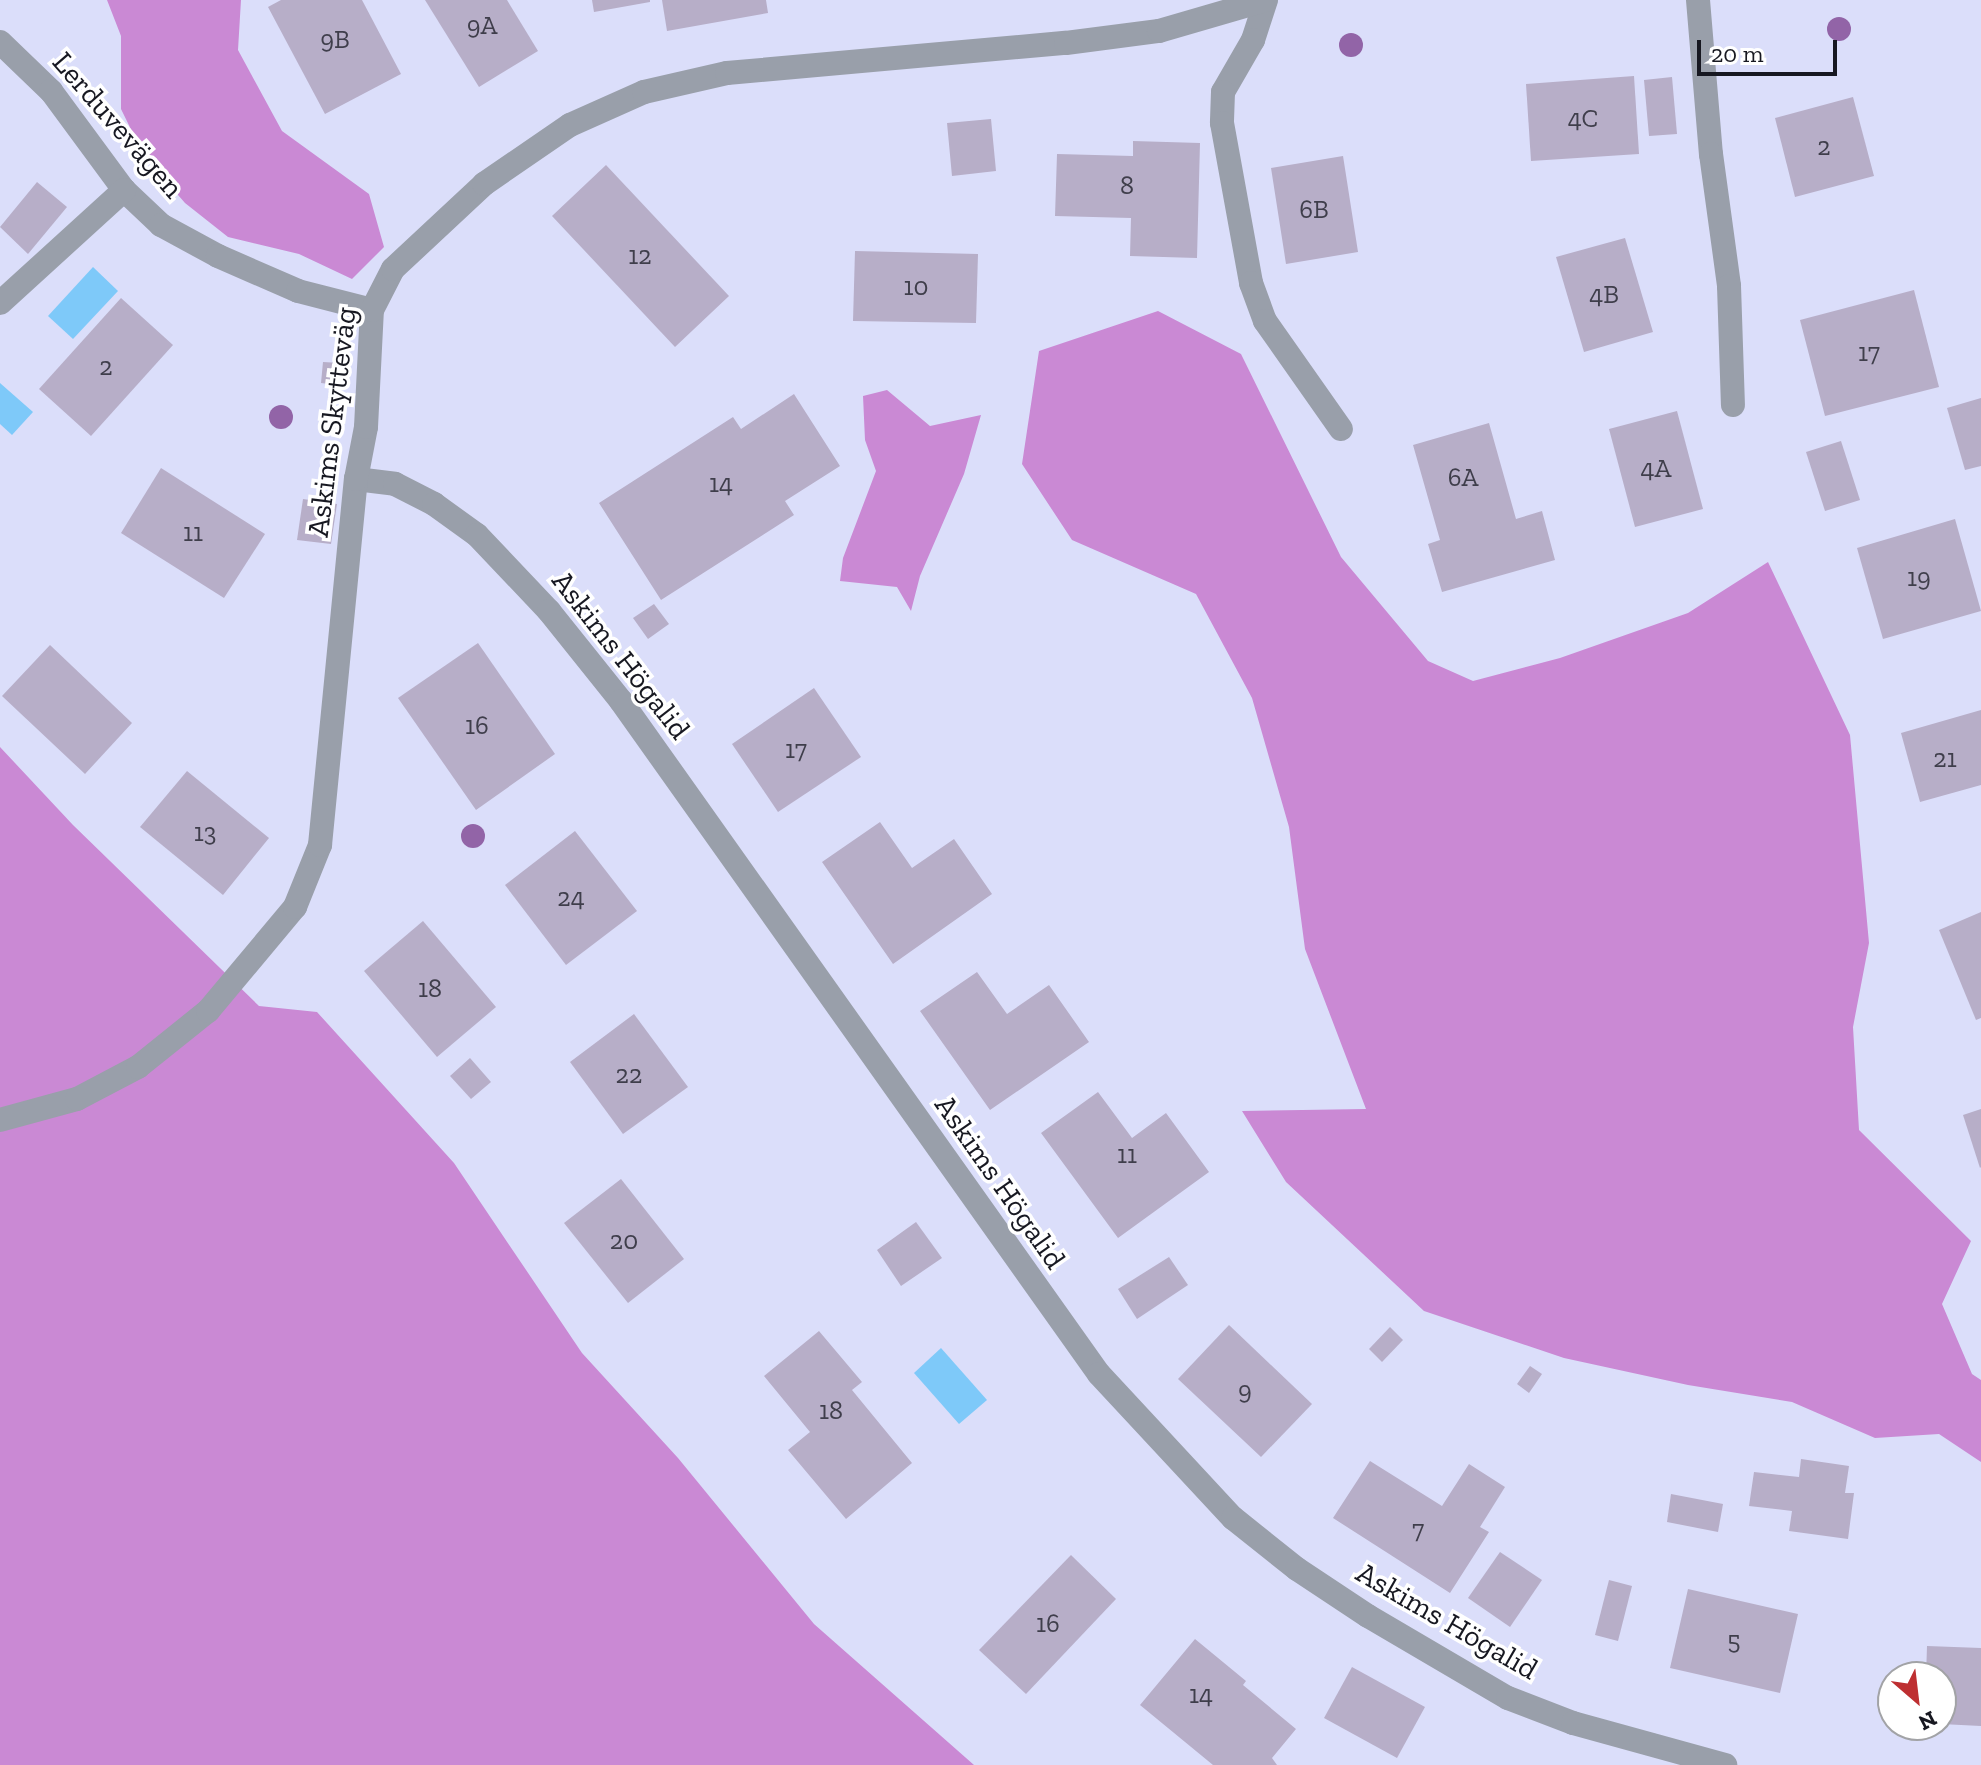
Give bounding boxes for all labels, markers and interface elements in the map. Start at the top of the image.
house number: 9A [467,10,497,42]
house number: 9B [320,24,350,56]
scale bar [1701,24,1841,74]
text: 20 m [1711,39,1763,68]
street label: Lerduvevägen [45,45,191,205]
house number: 4C [1568,103,1598,135]
house number: 2 [1817,131,1831,163]
house number: 8 [1120,170,1134,202]
house number: 6B [1299,194,1329,226]
house number: 12 [628,240,652,272]
house number: 10 [904,271,928,303]
house number: 4B [1589,279,1619,311]
street label: Askims Skytteväg [300,305,364,539]
house number: 17 [1858,337,1880,369]
house number: 2 [99,351,113,383]
house number: 4A [1641,453,1671,485]
house number: 6A [1448,462,1478,494]
house number: 14 [709,468,733,500]
house number: 11 [183,517,203,549]
house number: 19 [1907,562,1931,594]
street label: Askims Högalid [544,564,698,746]
house number: 16 [465,710,489,742]
house number: 17 [785,734,807,766]
house number: 21 [1933,743,1957,775]
house number: 13 [194,817,216,849]
house number: 24 [557,882,585,914]
house number: 18 [418,973,442,1005]
house number: 22 [616,1059,642,1091]
street label: Askims Högalid [927,1088,1073,1276]
house number: 11 [1117,1139,1137,1171]
house number: 20 [610,1225,638,1257]
house number: 9 [1238,1375,1252,1407]
house number: 18 [819,1395,843,1427]
house number: 7 [1412,1514,1424,1546]
street label: Askims Högalid [1350,1555,1544,1687]
house number: 16 [1036,1608,1060,1640]
house number: 5 [1727,1625,1741,1657]
north arrow [1877,1661,1957,1741]
house number: 14 [1189,1679,1213,1711]
text: N [1914,1705,1941,1737]

